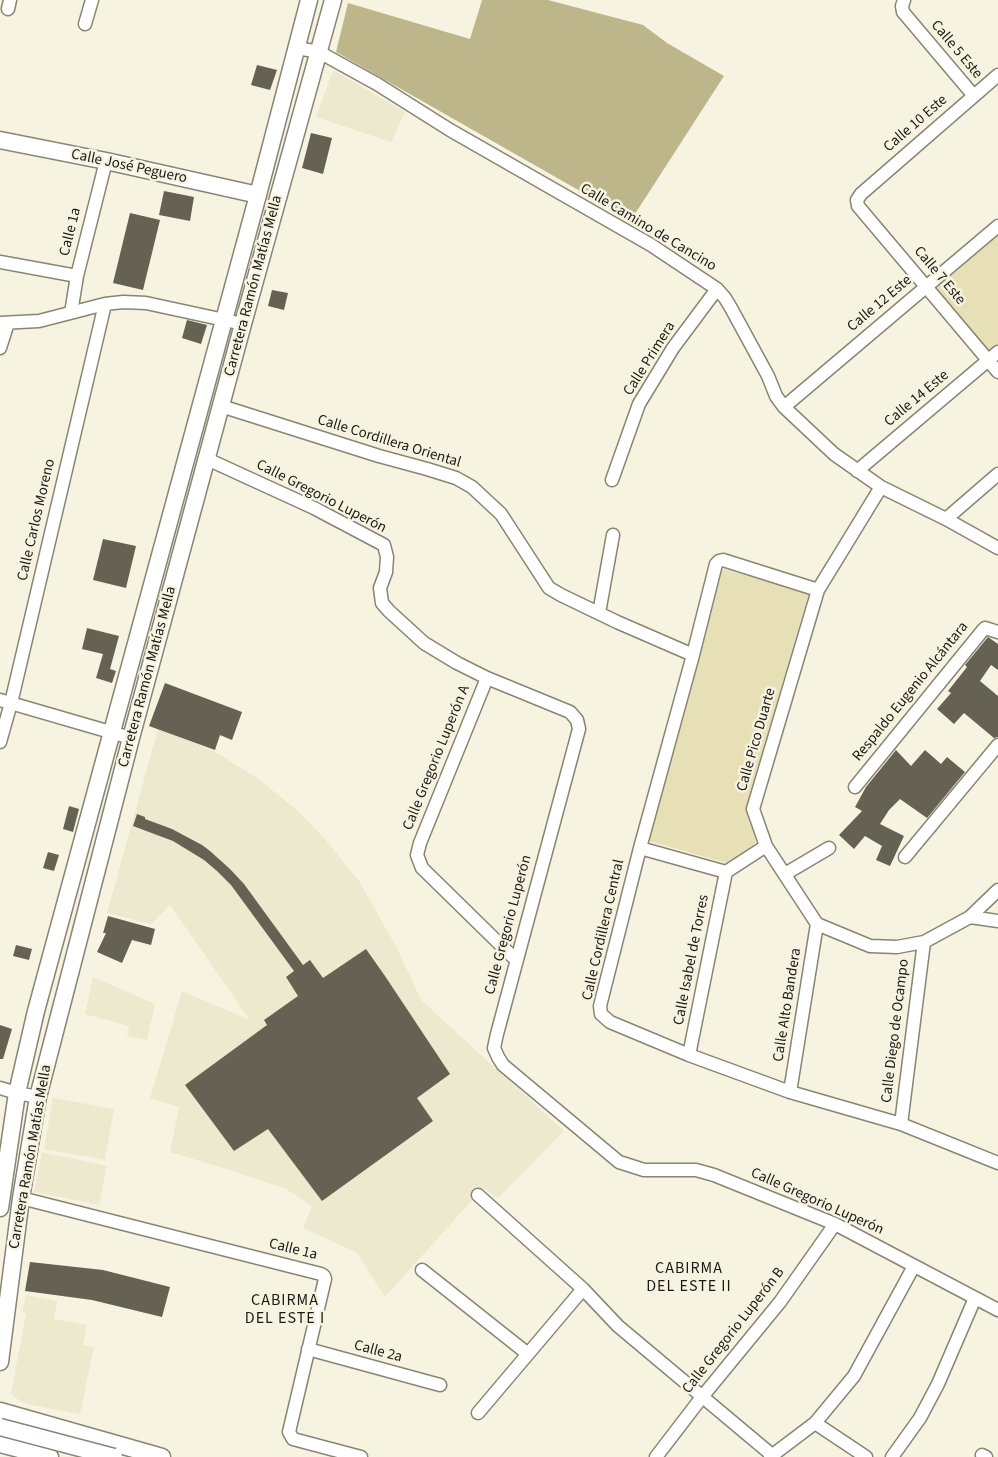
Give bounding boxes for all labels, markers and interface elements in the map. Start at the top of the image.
street label: Calle 5 Este [926,17,986,83]
street label: Calle 10 Este [881,92,951,156]
street label: Calle José Peguero [69,146,189,188]
street label: Calle Camino de Cancino [577,180,719,276]
street label: Carretera Ramón Matías Mella [221,194,287,378]
street label: Calle 1a [56,206,86,258]
street label: Calle 7 Este [909,243,969,309]
street label: Calle 12 Este [844,272,916,336]
street label: Calle Primera [620,319,680,399]
street label: Calle 14 Este [881,367,953,431]
street label: Calle Cordillera Oriental [315,412,463,472]
street label: Calle Gregorio Luperón [253,456,389,538]
street label: Calle Carlos Moreno [14,457,60,583]
street label: Carretera Ramón Matías Mella [115,585,181,769]
street label: Respaldo Eugenio Alcántara [849,619,973,765]
street label: Calle Gregorio Luperón A [400,683,474,833]
street label: Calle Pico Duarte [734,686,780,794]
street label: Calle Gregorio Luperón [482,853,536,997]
street label: Calle Cordillera Central [579,858,629,1002]
street label: Calle Isabel de Torres [671,893,713,1027]
street label: Calle Alto Bandera [770,947,806,1063]
street label: Calle Diego de Ocampo [878,958,914,1104]
street label: Carretera Ramón Matías Mella [6,1064,56,1250]
street label: Calle Gregorio Luperón [748,1165,886,1239]
street label: Calle 1a [267,1235,319,1265]
district label: CABIRMA DEL ESTE II [645,1259,733,1297]
street label: Calle Gregorio Luperón B [679,1264,789,1398]
district label: CABIRMA DEL ESTE I [244,1291,326,1329]
street label: Calle 2a [352,1337,404,1367]

